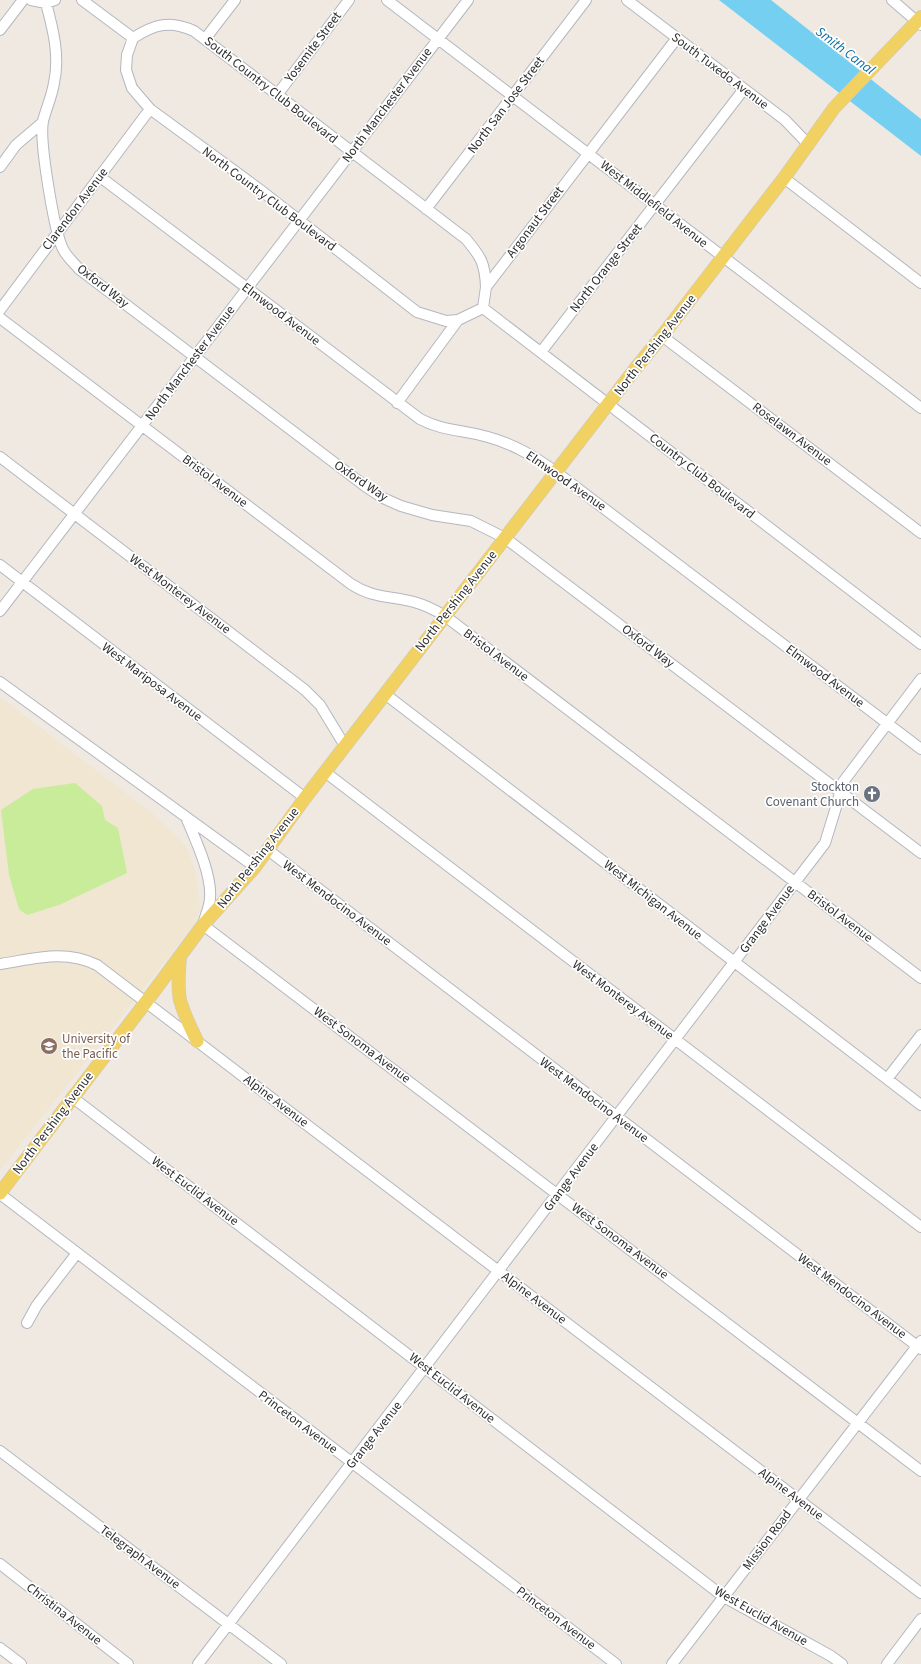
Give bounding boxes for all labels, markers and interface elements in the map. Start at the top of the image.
street label: Yosemite Street [280,7,346,87]
water label: Smith Canal [811,22,879,80]
street label: South Tuxedo Avenue [668,28,772,114]
street label: South Country Club Boulevard [201,32,341,148]
street label: North Manchester Avenue [338,44,436,166]
street label: North San Jose Street [463,52,549,157]
street label: North Country Club Boulevard [198,143,340,255]
street label: West Middlefield Avenue [596,156,712,252]
street label: Clarendon Avenue [38,164,112,254]
street label: Argonaut Street [502,182,568,261]
street label: North Orange Street [565,219,647,316]
street label: Oxford Way [73,260,133,312]
street label: Elmwood Avenue [238,278,324,350]
street label: North Pershing Avenue [610,291,700,399]
street label: North Manchester Avenue [141,302,239,424]
street label: Roselawn Avenue [749,398,835,470]
street label: Country Club Boulevard [645,429,759,523]
street label: Elmwood Avenue [522,447,610,515]
street label: Bristol Avenue [179,450,251,512]
street label: Oxford Way [330,456,392,506]
street label: North Pershing Avenue [411,547,501,655]
street label: West Monterey Avenue [126,550,234,638]
street label: Oxford Way [618,620,678,672]
street label: Bristol Avenue [460,624,532,686]
street label: West Mariposa Avenue [98,638,206,726]
street label: Elmwood Avenue [782,640,868,712]
place label: Stockton Covenant Church [765,778,859,811]
church icon: Stockton Covenant Church [862,784,882,804]
street label: North Pershing Avenue [213,804,303,912]
street label: West Mendocino Avenue [279,856,395,950]
street label: West Michigan Avenue [600,856,706,944]
street label: Grange Avenue [735,881,799,957]
street label: Bristol Avenue [804,885,876,947]
street label: West Monterey Avenue [569,956,677,1044]
street label: West Sonoma Avenue [310,1003,414,1087]
place label: University of the Pacific [62,1030,131,1063]
school or university icon: University of the Pacific [39,1036,59,1056]
street label: West Mendocino Avenue [536,1053,652,1147]
street label: North Pershing Avenue [8,1068,98,1178]
street label: Alpine Avenue [240,1071,312,1131]
street label: Grange Avenue [539,1139,603,1215]
street label: West Euclid Avenue [148,1152,242,1230]
street label: West Sonoma Avenue [568,1199,672,1283]
street label: West Mendocino Avenue [794,1249,910,1343]
street label: Alpine Avenue [498,1268,570,1328]
street label: West Euclid Avenue [405,1349,499,1427]
street label: Princeton Avenue [255,1386,341,1458]
street label: Grange Avenue [342,1397,406,1473]
street label: Alpine Avenue [755,1464,827,1524]
street label: Mission Road [738,1506,796,1574]
street label: Telegraph Avenue [96,1521,184,1593]
street label: Christina Avenue [22,1579,106,1649]
street label: Princeton Avenue [513,1582,599,1654]
street label: West Euclid Avenue [711,1582,811,1650]

